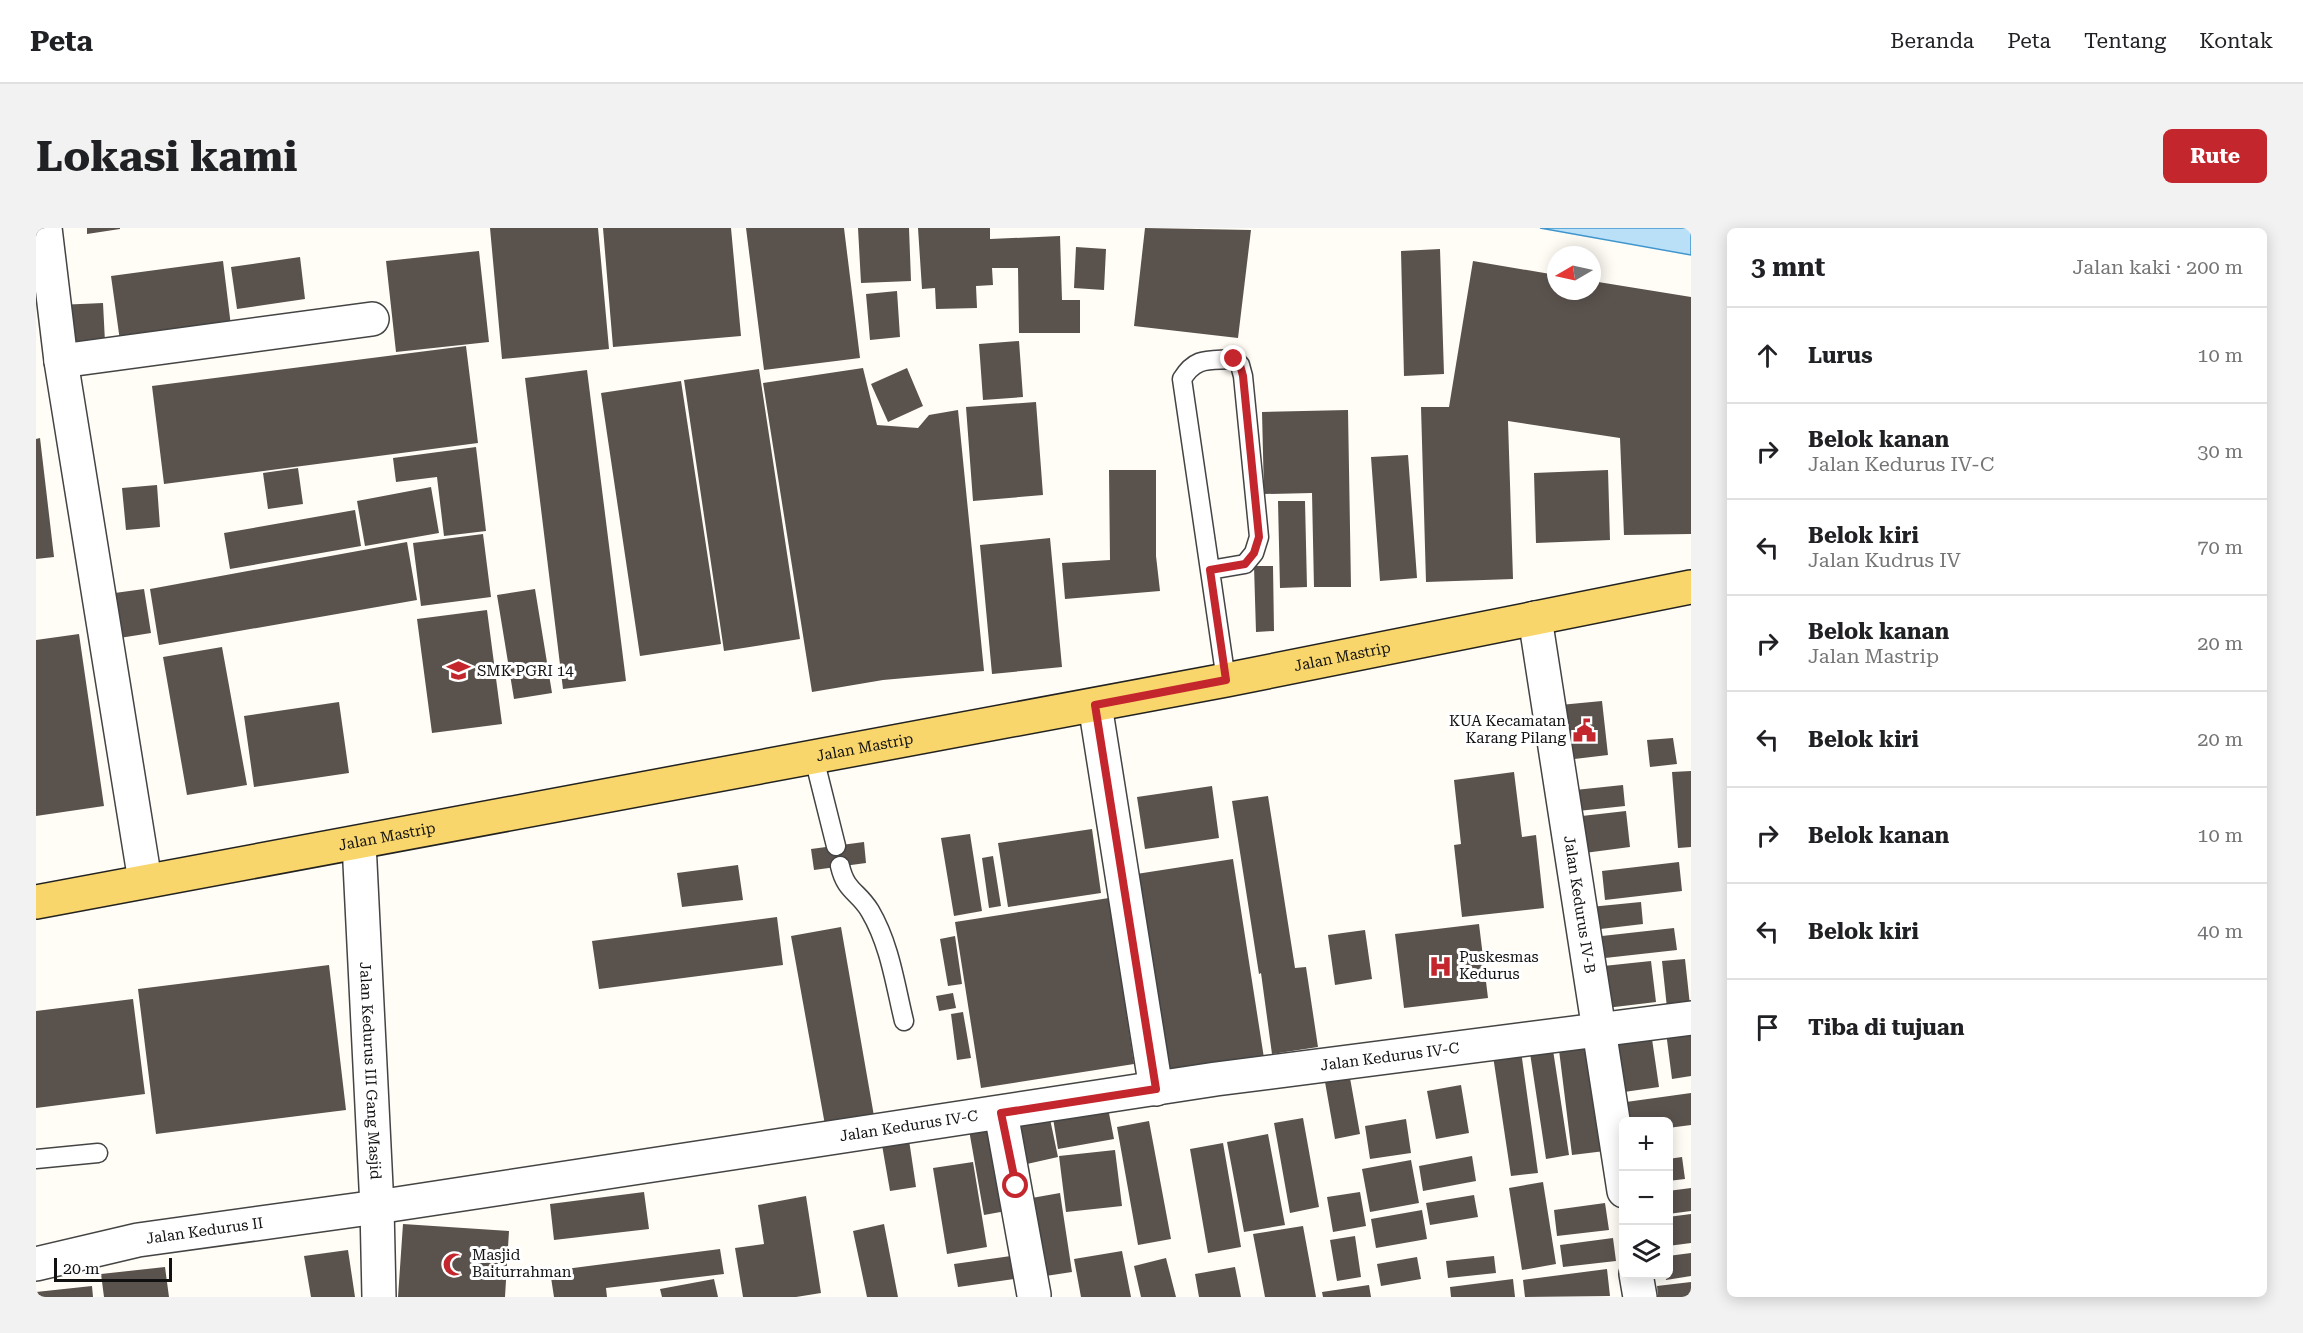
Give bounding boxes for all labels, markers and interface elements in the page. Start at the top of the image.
text: Peta [30,25,93,58]
text: Beranda [1890,29,1974,53]
text: Peta [2007,29,2051,53]
text: Tentang [2084,29,2166,53]
text: Kontak [2199,29,2273,53]
button: Rute [2163,129,2267,183]
text: Lokasi kami [36,132,297,181]
north arrow [1547,246,1601,300]
text: 3 mnt [1751,252,1825,282]
text: Jalan kaki · 200 m [2072,255,2243,279]
icon: ahead [1751,339,1784,372]
text: Lurus [1808,343,1873,368]
text: 10 m [2197,343,2243,367]
route end [1220,345,1246,371]
text: Belok kanan [1808,427,1949,452]
icon: right [1751,435,1784,468]
text: 30 m [2197,439,2243,463]
text: Jalan Kedurus IV-C [1808,452,1994,476]
text: Belok kiri [1808,523,1919,548]
icon: left [1751,531,1784,564]
text: 70 m [2197,535,2243,559]
text: Jalan Kudrus IV [1808,548,1961,572]
text: Belok kanan [1808,619,1949,644]
icon: right [1751,627,1784,660]
text: 20 m [2197,631,2243,655]
street label: Jalan Mastrip [1292,638,1392,675]
text: Jalan Mastrip [1808,644,1939,668]
school or university icon: SMK PGRI 14 [446,658,472,684]
place label: SMK PGRI 14 [477,662,574,680]
place label: KUA Kecamatan Karang Pilang [1449,712,1566,747]
public building icon: KUA Kecamatan Karang Pilang [1571,717,1597,743]
icon: left [1751,723,1784,756]
text: Belok kiri [1808,727,1919,752]
text: 20 m [2197,727,2243,751]
street label: Jalan Mastrip [815,730,915,765]
street label: Jalan Mastrip [337,819,437,854]
icon: right [1751,819,1784,852]
text: Belok kanan [1808,823,1949,848]
text: 10 m [2197,823,2243,847]
street label: Jalan Kedurus IV-B [1560,834,1599,975]
icon: left [1751,915,1784,948]
text: Belok kiri [1808,919,1919,944]
text: 40 m [2197,919,2243,943]
place label: Puskesmas Kedurus [1459,948,1539,983]
hospital icon: Puskesmas Kedurus [1428,953,1454,979]
street label: Jalan Kedurus III Gang Masjid [356,961,385,1180]
icon: arrive [1751,1011,1784,1044]
text: Tiba di tujuan [1808,1015,1964,1040]
street label: Jalan Kedurus IV-C [1319,1039,1461,1075]
street label: Jalan Kedurus IV-C [838,1106,980,1145]
map controls [1619,1117,1673,1279]
button: + [1619,1117,1673,1171]
button: − [1619,1171,1673,1225]
route start [1002,1172,1028,1198]
street label: Jalan Kedurus II [145,1214,264,1248]
button: layers [1619,1225,1673,1279]
place label: Masjid Baiturrahman [472,1246,572,1281]
mosque icon: Masjid Baiturrahman [441,1251,467,1277]
scale bar [54,1255,172,1282]
text: 20 m [63,1259,100,1278]

